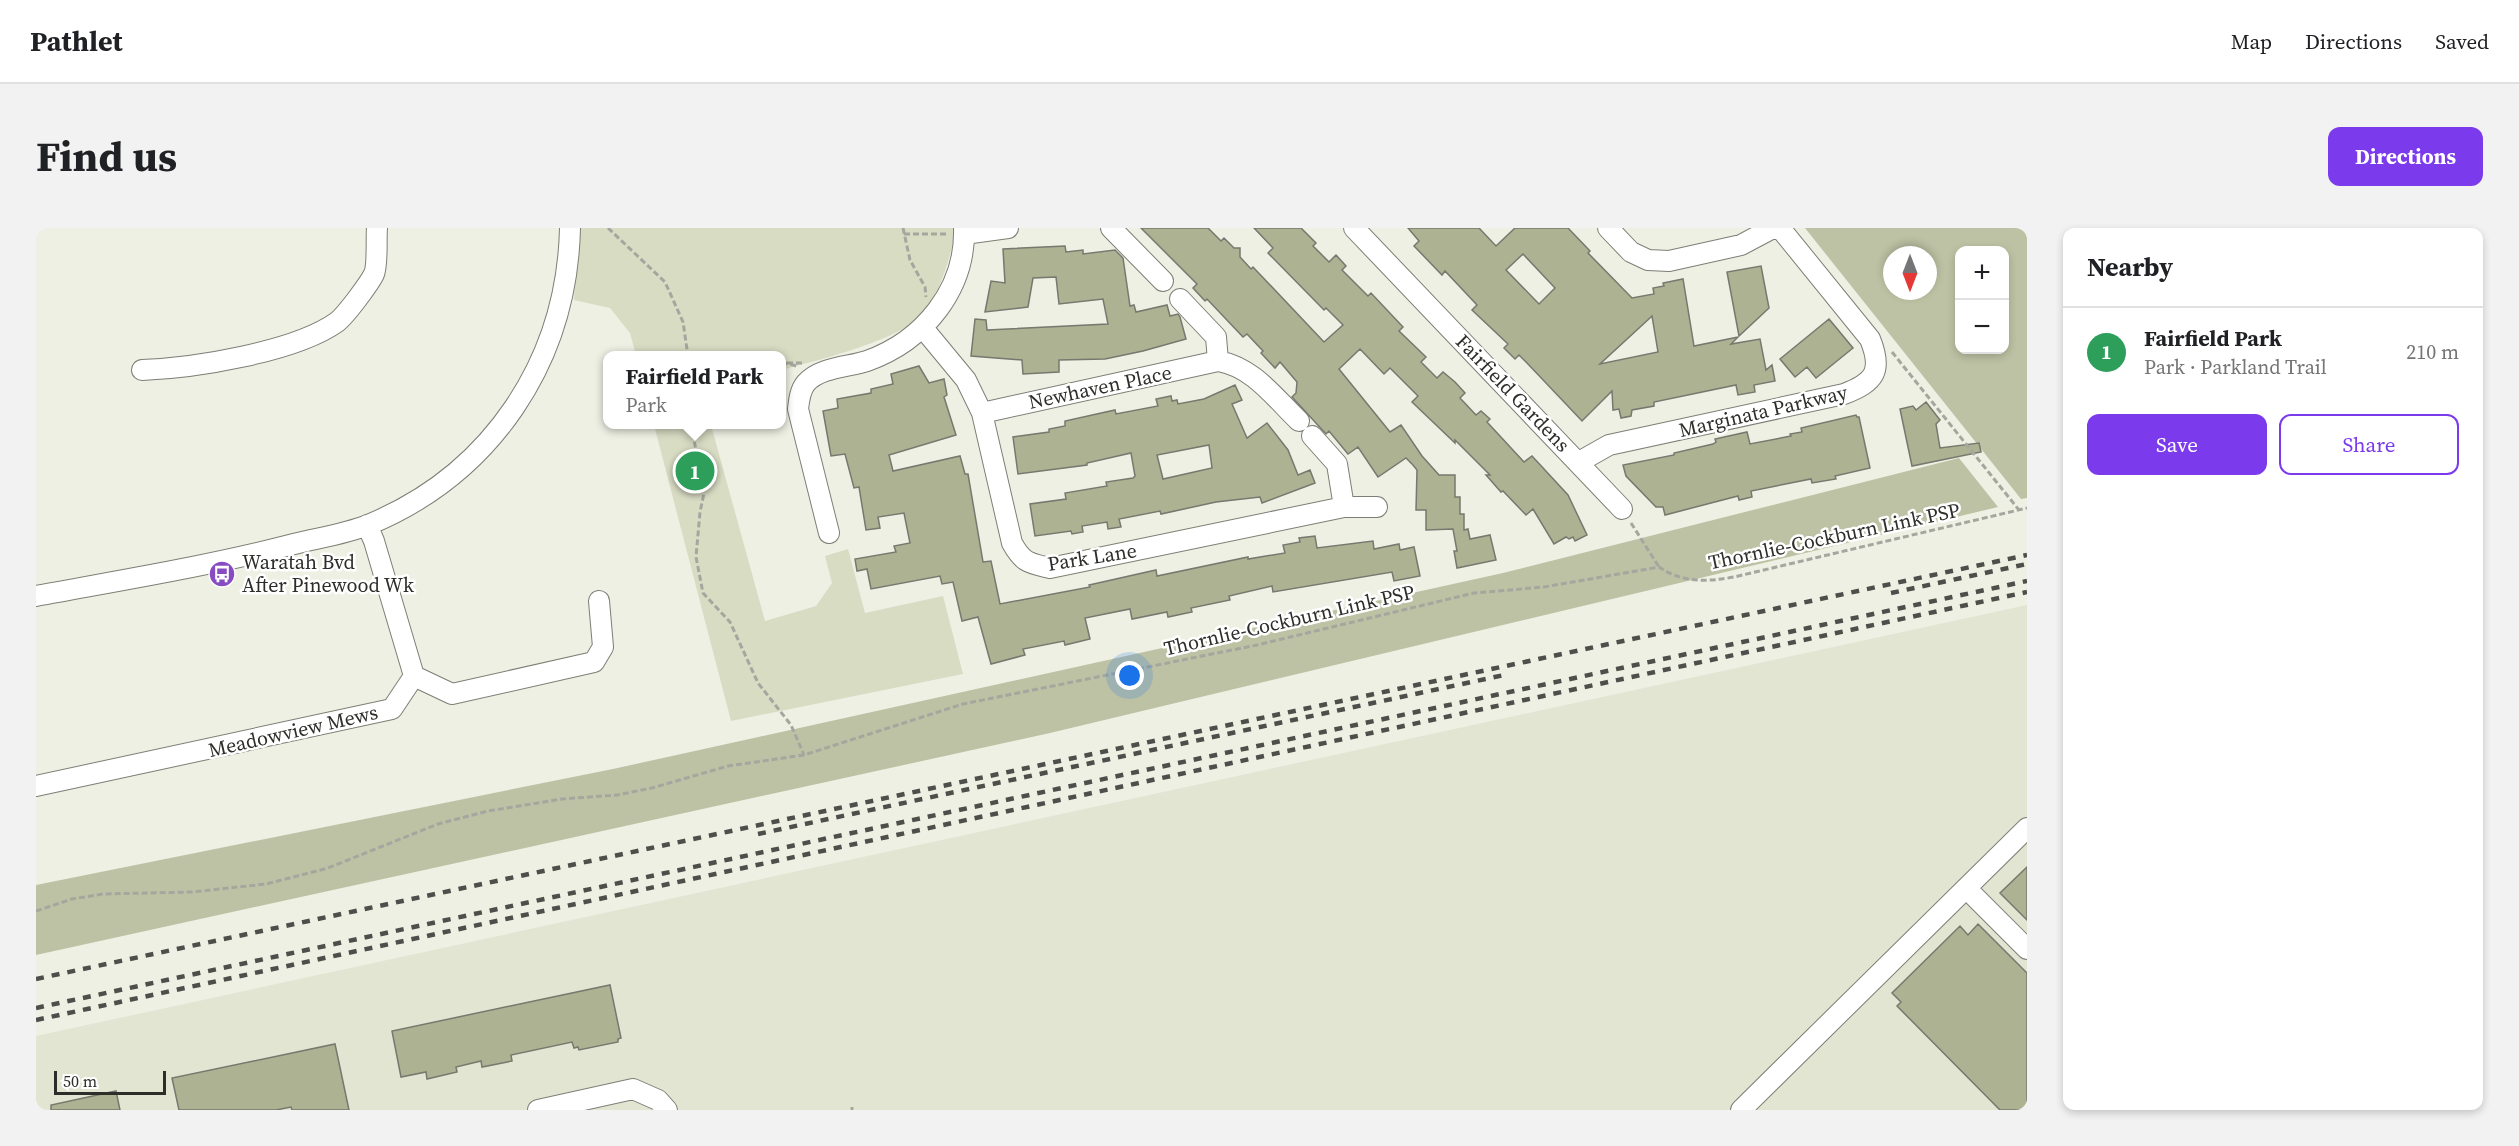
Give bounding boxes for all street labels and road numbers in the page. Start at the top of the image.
street label: Fairfield Gardens [1450,328,1576,458]
street label: Newhaven Place [1026,358,1174,416]
street label: Marginata Parkway [1676,378,1851,444]
street label: Thornlie-Cockburn Link PSP [1706,496,1962,576]
street label: Park Lane [1045,536,1139,578]
street label: Thornlie-Cockburn Link PSP [1161,577,1417,662]
street label: Meadowview Mews [206,698,380,764]

